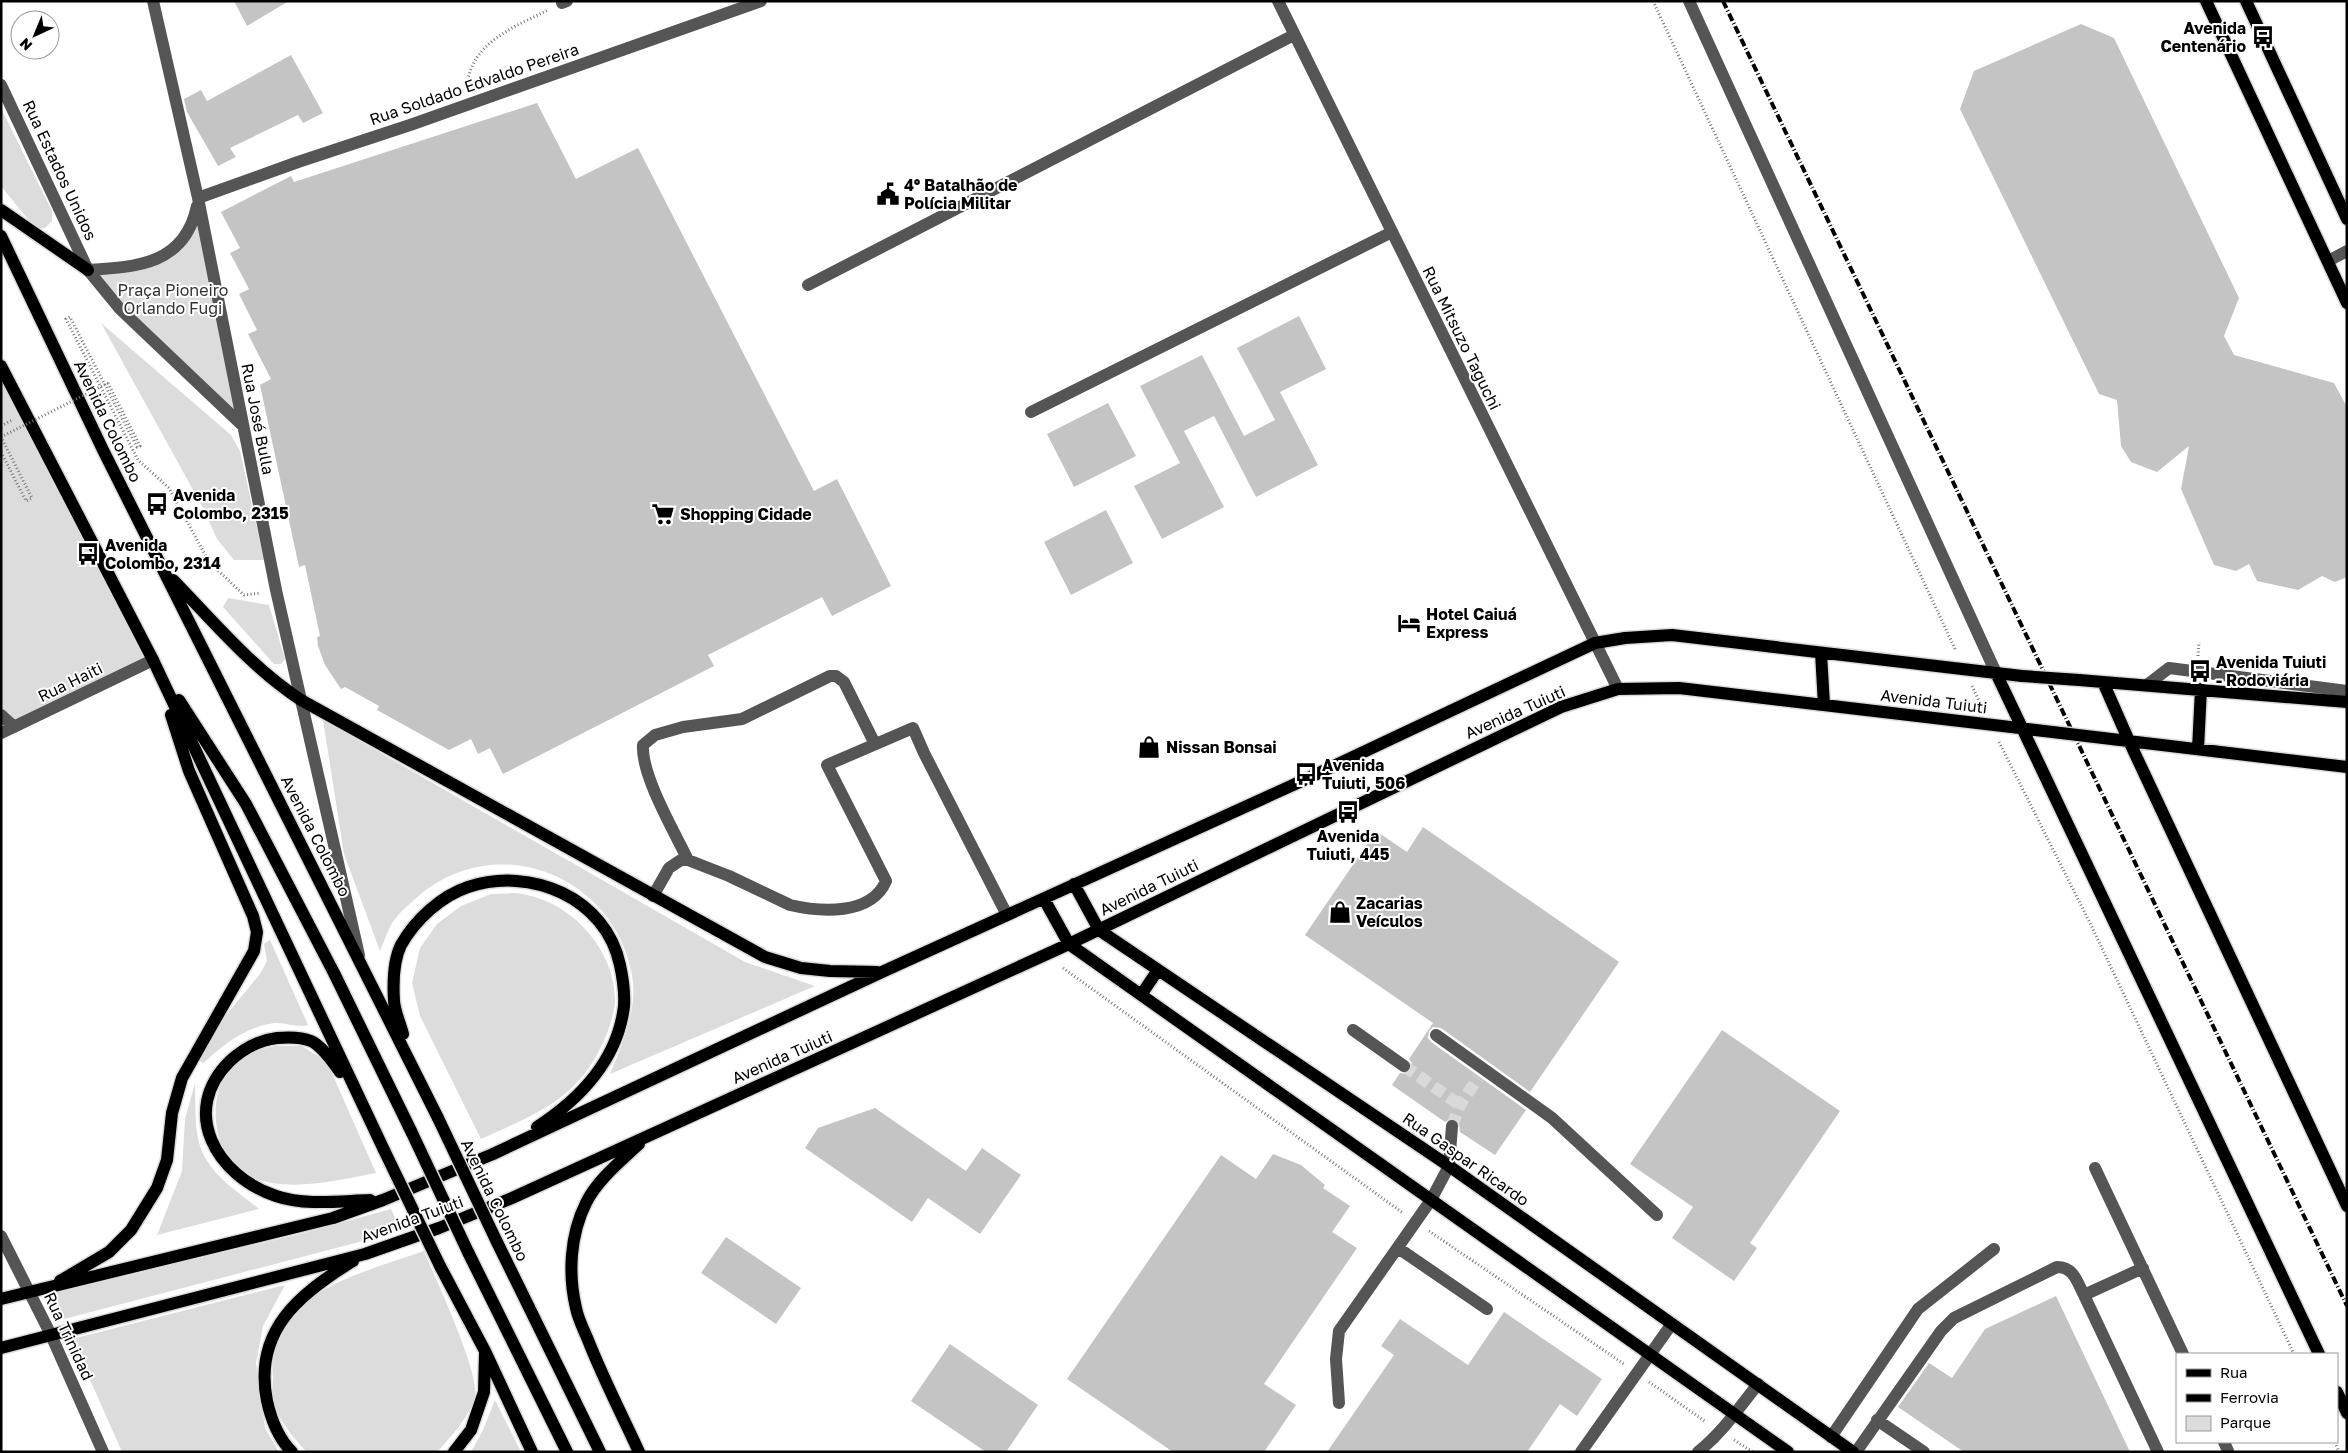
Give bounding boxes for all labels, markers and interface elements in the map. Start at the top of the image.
north arrow [10,10,60,60]
place label: Avenida Centenário [2160,18,2246,56]
bus stop icon: Avenida Centenário [2250,24,2276,50]
text: N [16,35,35,55]
street label: Rua Soldado Edvaldo Pereira [367,39,581,129]
street label: Rua Estados Unidos [19,97,101,243]
place label: 4º Batalhão de Polícia Militar [904,175,1018,213]
public building icon: 4º Batalhão de Polícia Militar [875,181,901,207]
street label: Rua Mitsuzo Taguchi [1418,263,1506,413]
park label: Praça Pioneiro Orlando Fugi [118,280,228,318]
street label: Avenida Colombo [70,357,146,485]
street label: Rua José Bulla [237,362,279,476]
place label: Avenida Colombo, 2315 [173,485,289,523]
bus stop icon: Avenida Colombo, 2315 [144,491,170,517]
supermarket icon: Shopping Cidade [650,501,676,527]
place label: Shopping Cidade [680,504,812,524]
place label: Avenida Colombo, 2314 [105,535,221,573]
bus stop icon: Avenida Colombo, 2314 [75,541,101,567]
place label: Hotel Caiuá Express [1426,604,1517,642]
hotel icon: Hotel Caiuá Express [1396,610,1422,636]
place label: Avenida Tuiuti - Rodoviária [2216,652,2326,690]
street label: Rua Haiti [34,658,106,706]
bus stop icon: Avenida Tuiuti - Rodoviária [2187,658,2213,684]
street label: Avenida Tuiuti [1462,681,1568,743]
street label: Avenida Tuiuti [1879,685,1989,717]
shop icon: Nissan Bonsai [1136,734,1162,760]
place label: Nissan Bonsai [1166,737,1277,757]
place label: Avenida Tuiuti, 506 [1322,755,1405,793]
bus stop icon: Avenida Tuiuti, 506 [1293,761,1319,787]
street label: Avenida Colombo [277,772,355,900]
bus stop icon: Avenida Tuiuti, 445 [1335,799,1361,825]
place label: Avenida Tuiuti, 445 [1307,826,1390,864]
street label: Avenida Tuiuti [1096,854,1202,920]
place label: Zacarias Veículos [1356,893,1423,931]
shop icon: Zacarias Veículos [1327,899,1353,925]
street label: Avenida Tuiuti [729,1026,835,1088]
street label: Rua Gaspar Ricardo [1399,1108,1533,1210]
street label: Avenida Colombo [457,1136,533,1264]
street label: Avenida Tuiuti [358,1191,466,1247]
street label: Rua Trinidad [40,1289,98,1383]
legend [2176,1353,2338,1443]
text: Rua [2220,1363,2247,1381]
text: Ferrovia [2220,1388,2279,1406]
text: Parque [2220,1413,2271,1431]

